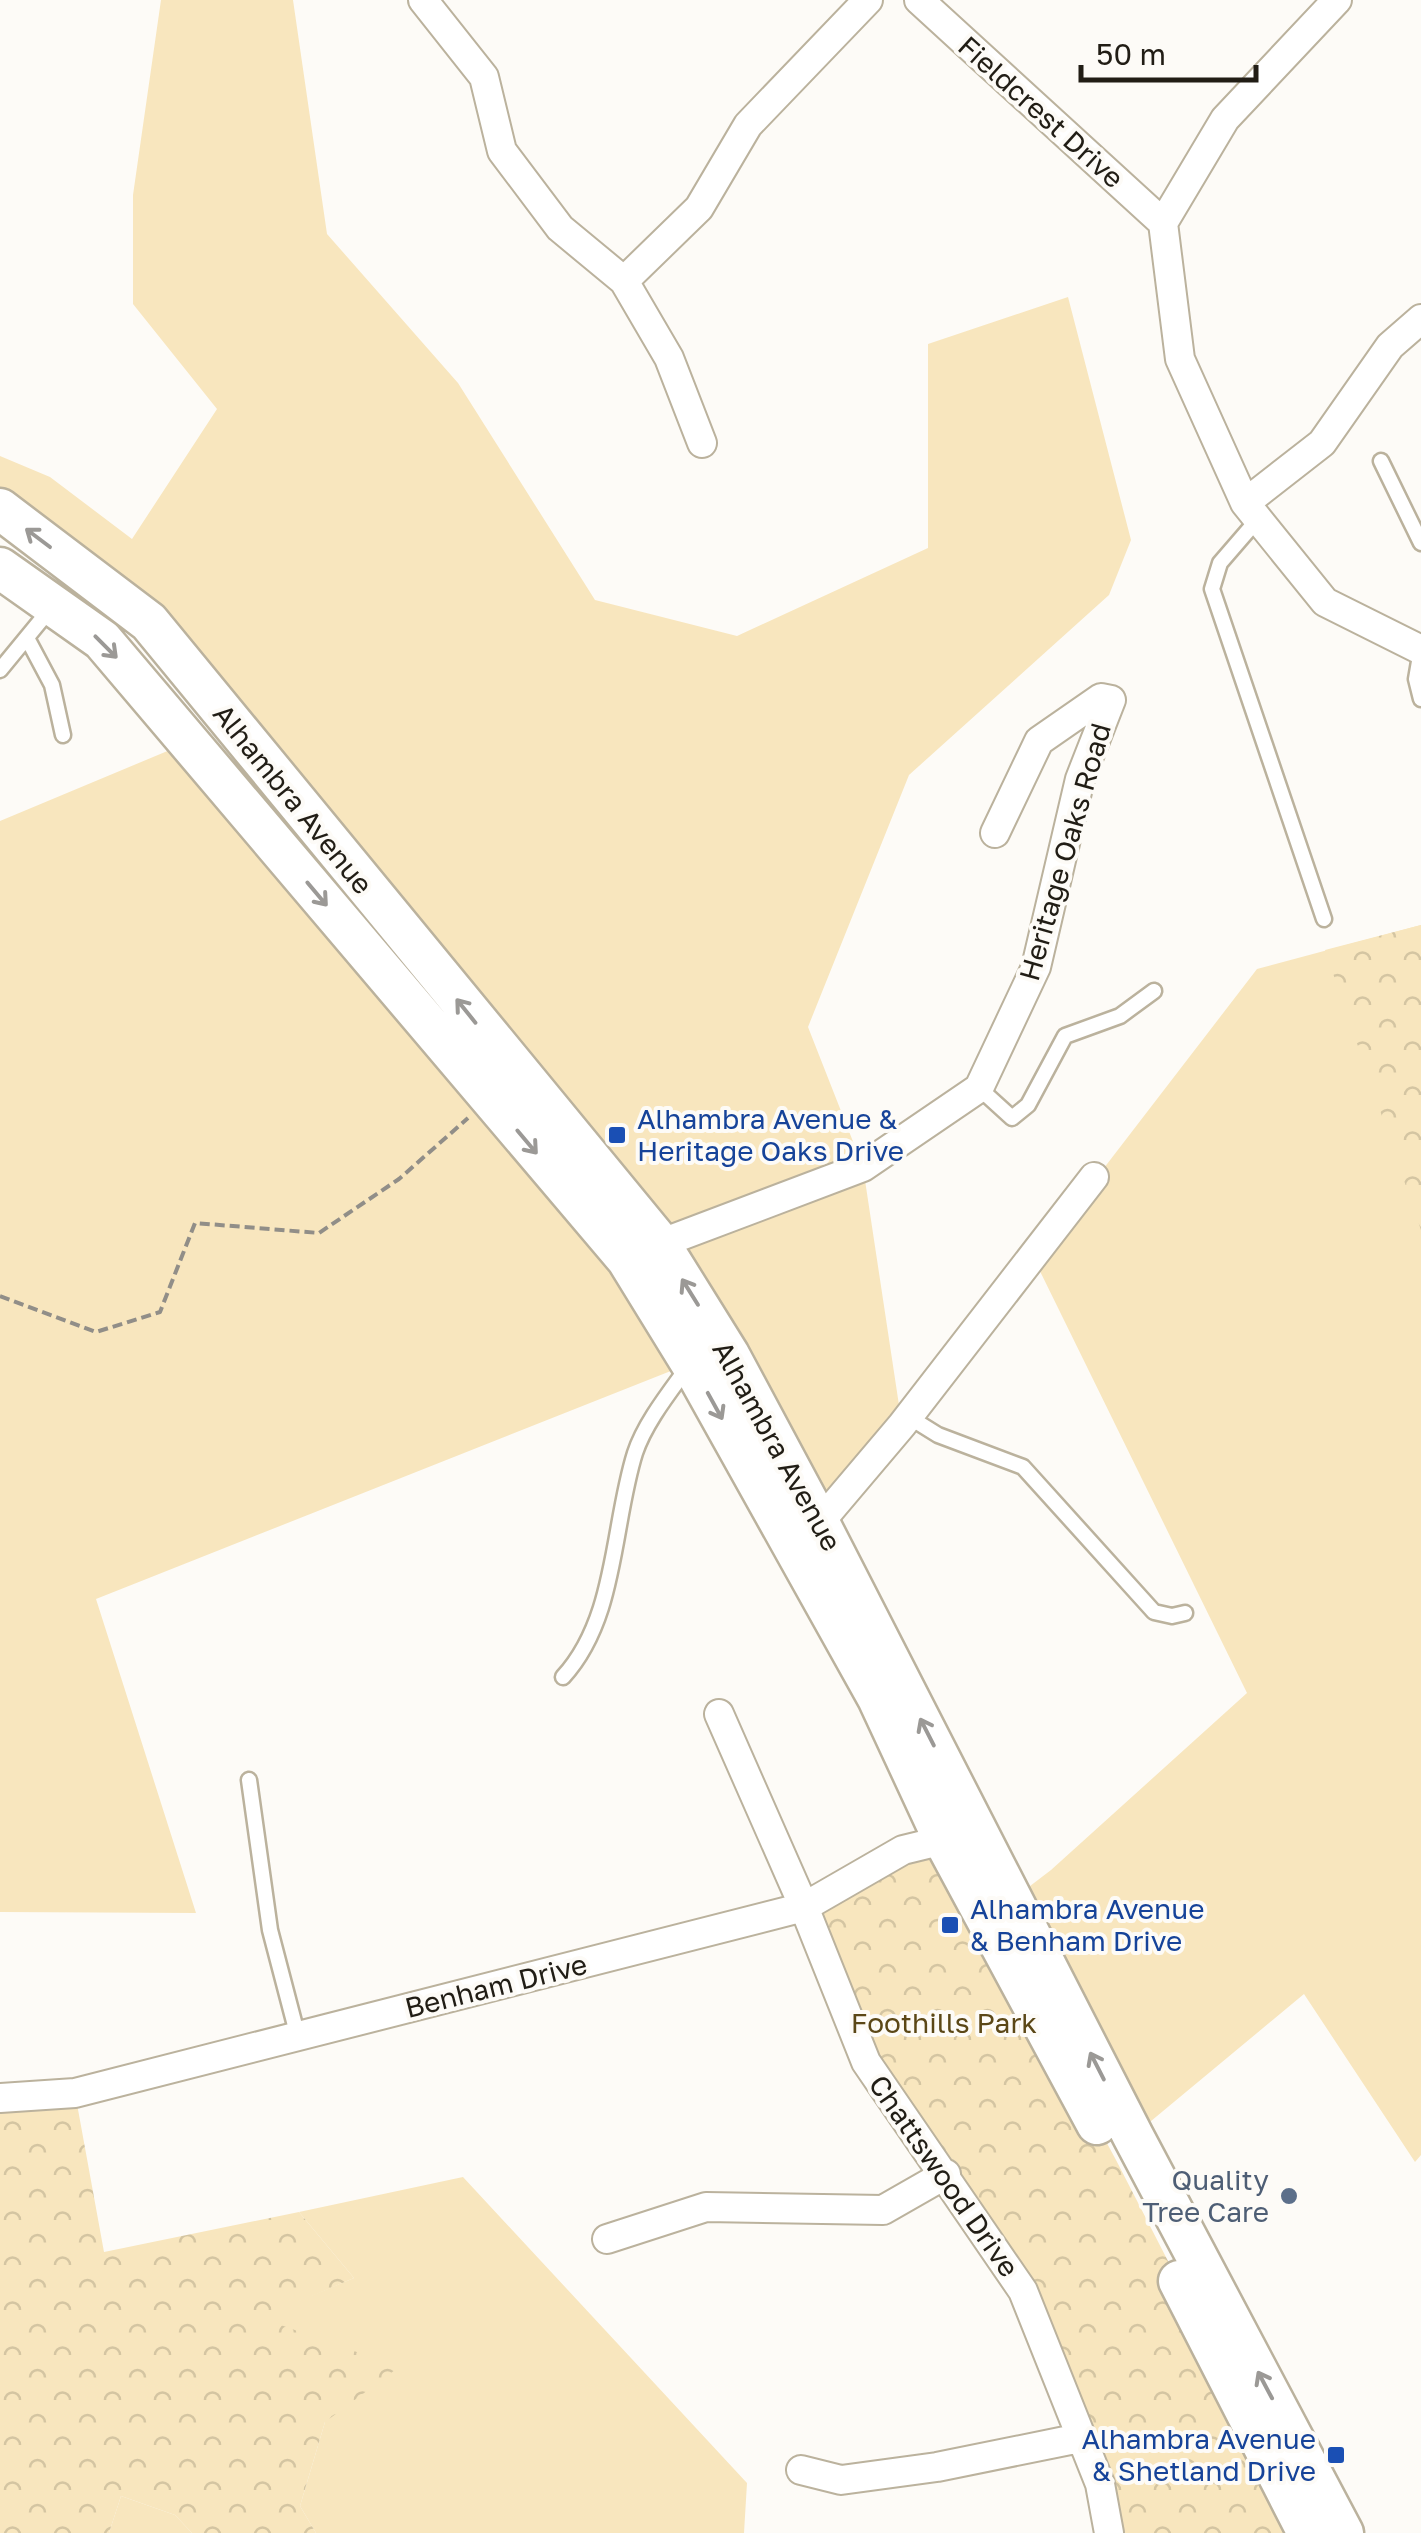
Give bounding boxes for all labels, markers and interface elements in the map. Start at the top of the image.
scale bar [1081,20,1256,82]
street label: Fieldcrest Drive [952,29,1131,194]
text: 50 m [1096,36,1166,72]
one-way arrow [25,528,52,549]
one-way arrow [94,634,118,658]
street label: Alhambra Avenue [207,697,380,900]
street label: Heritage Oaks Road [1012,719,1117,984]
one-way arrow [306,880,328,906]
one-way arrow [455,998,477,1024]
place label: Alhambra Avenue & Heritage Oaks Drive [637,1102,904,1167]
marker: Alhambra Avenue & Heritage Oaks Drive [606,1124,628,1146]
one-way arrow [516,1128,538,1154]
one-way arrow [679,1278,700,1307]
street label: Alhambra Avenue [706,1335,849,1556]
one-way arrow [705,1390,725,1420]
one-way arrow [917,1717,936,1747]
place label: Alhambra Avenue & Benham Drive [970,1892,1205,1957]
marker: Alhambra Avenue & Benham Drive [939,1914,961,1936]
street label: Benham Drive [401,1947,590,2024]
park label: Foothills Park [851,2006,1037,2039]
one-way arrow [1087,2052,1106,2082]
street label: Chattswood Drive [863,2069,1026,2283]
place label: Quality Tree Care [1142,2163,1269,2228]
marker: Quality Tree Care [1278,2185,1300,2207]
one-way arrow [1254,2370,1274,2400]
place label: Alhambra Avenue & Shetland Drive [1081,2422,1316,2487]
marker: Alhambra Avenue & Shetland Drive [1325,2444,1347,2466]

